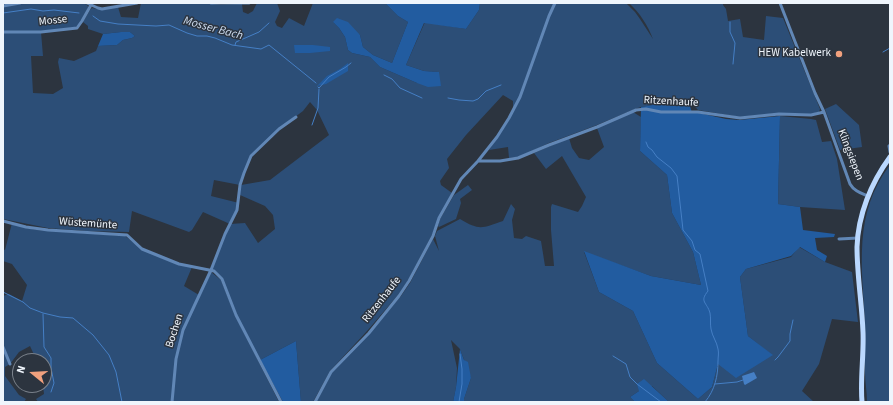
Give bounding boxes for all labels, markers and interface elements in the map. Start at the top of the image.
street label: Mosse [38,13,68,29]
water label: Mosser Bach [182,14,244,44]
place label: HEW Kabelwerk [758,47,831,61]
marker: HEW Kabelwerk [834,49,844,59]
street label: Ritzenhaufe [643,94,699,110]
street label: Klingsiepen [834,128,866,182]
street label: Wüstemünte [59,215,117,233]
street label: Ritzenhaufe [360,274,404,326]
street label: Bochen [163,312,187,350]
north arrow [12,353,52,393]
text: N [13,364,29,375]

